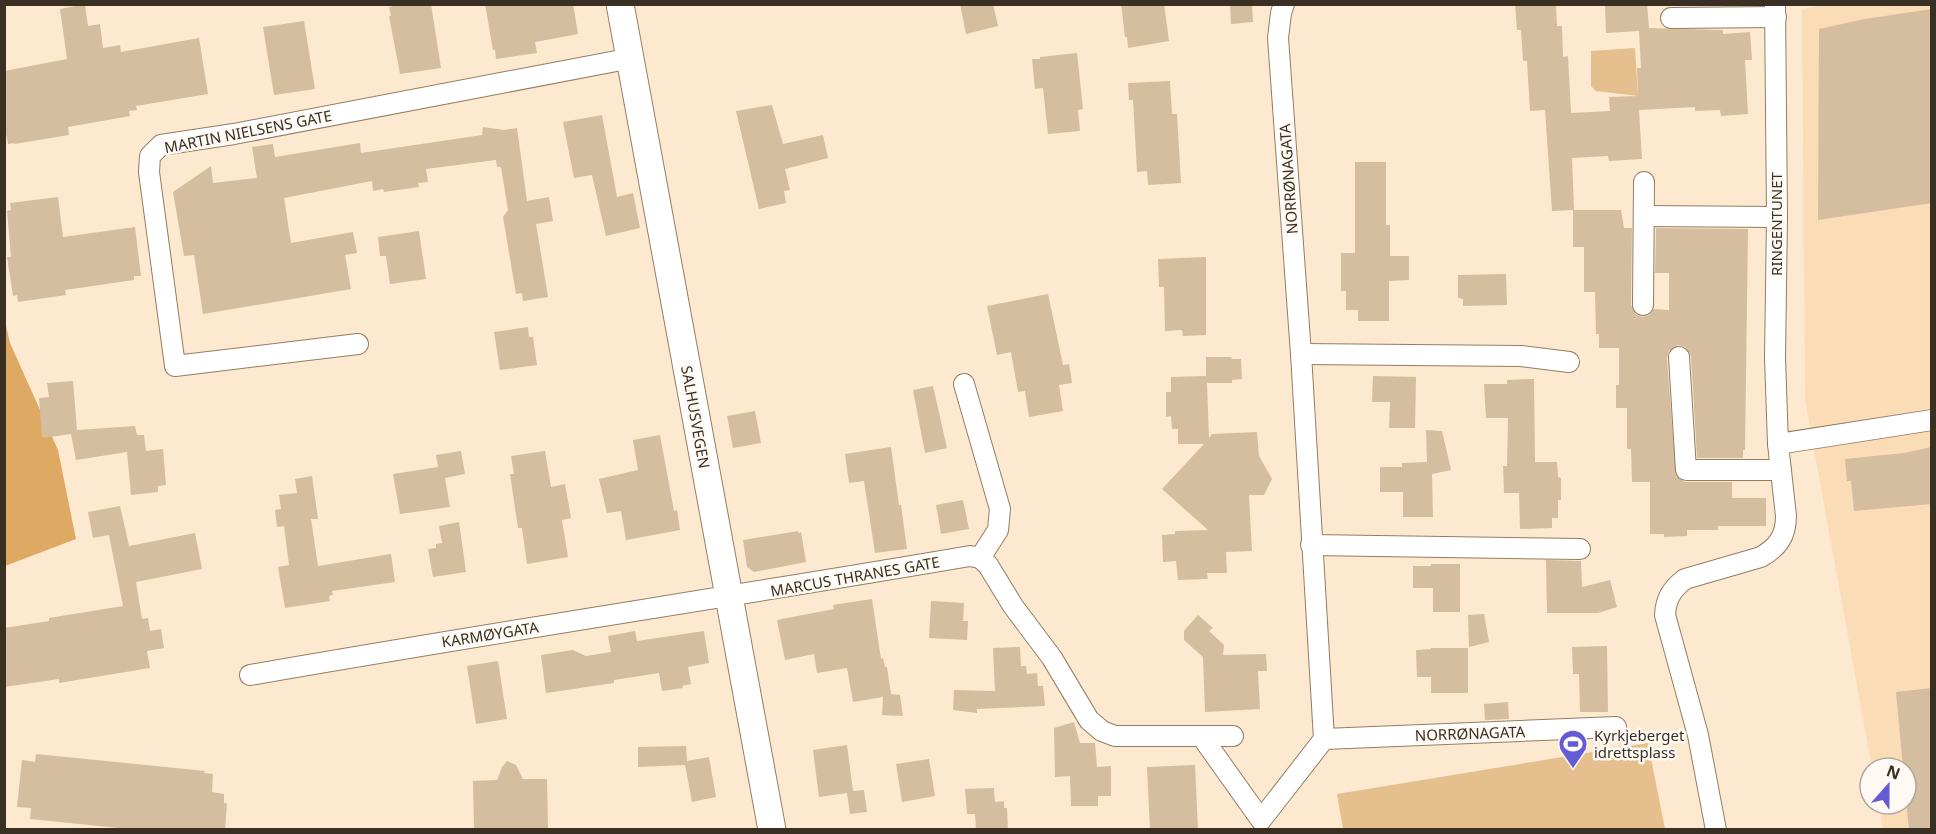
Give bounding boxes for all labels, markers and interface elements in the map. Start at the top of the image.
street label: MARTIN NIELSENS GATE [163,105,333,157]
street label: NORRØNAGATA [1274,123,1302,235]
street label: RINGENTUNET [1766,171,1786,276]
street label: SALHUSVEGEN [677,364,715,470]
street label: MARCUS THRANES GATE [769,551,941,601]
street label: KARMØYGATA [440,616,540,652]
street label: NORRØNAGATA [1414,721,1526,745]
place label: Kyrkjeberget idrettsplass [1594,725,1685,762]
sports icon: Kyrkjeberget idrettsplass [1557,728,1589,770]
north arrow [1858,756,1918,816]
text: N [1883,759,1903,785]

